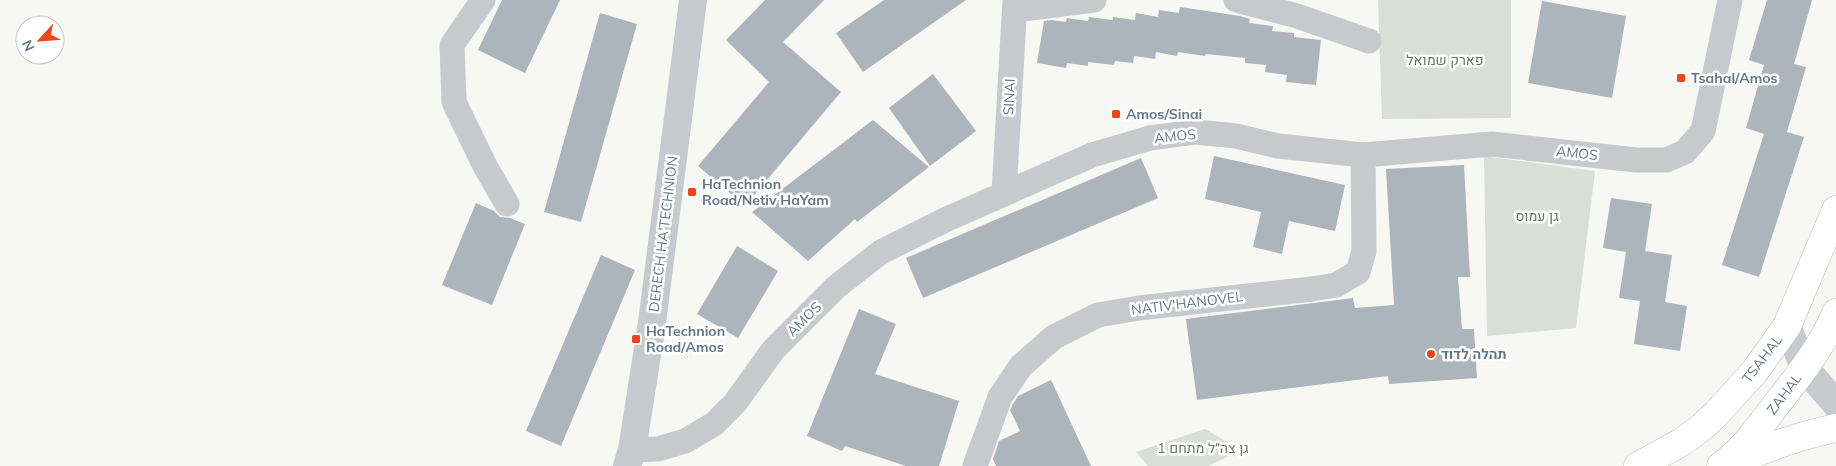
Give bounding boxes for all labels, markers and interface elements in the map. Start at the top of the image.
north arrow [15,15,65,65]
text: N [18,37,39,54]
park label: פארק שמואל [1406,51,1484,69]
place label: Tsahal/Amos [1691,69,1778,87]
marker: Tsahal/Amos [1675,72,1687,84]
street label: SINAI [999,78,1019,116]
place label: Amos/Sinai [1126,105,1202,123]
marker: Amos/Sinai [1110,108,1122,120]
street label: AMOS [1153,125,1197,147]
street label: AMOS [1555,142,1599,164]
street label: DERECH HA'TECHNION [645,155,681,313]
place label: HaTechnion Road/Netiv HaYam [702,175,829,209]
marker: HaTechnion Road/Netiv HaYam [686,186,698,198]
park label: גן עמוס [1515,207,1559,225]
street label: NATIV'HANOVEL [1130,287,1244,319]
street label: AMOS [783,298,825,340]
place label: HaTechnion Road/Amos [646,322,725,356]
street label: TSAHAL [1738,331,1786,387]
marker: HaTechnion Road/Amos [630,333,642,345]
place label: תהלה לדוד [1441,345,1507,363]
marker: תהלה לדוד [1425,348,1437,360]
street label: ZAHAL [1763,369,1806,418]
park label: גן צה״ל מתחם 1 [1157,439,1249,457]

